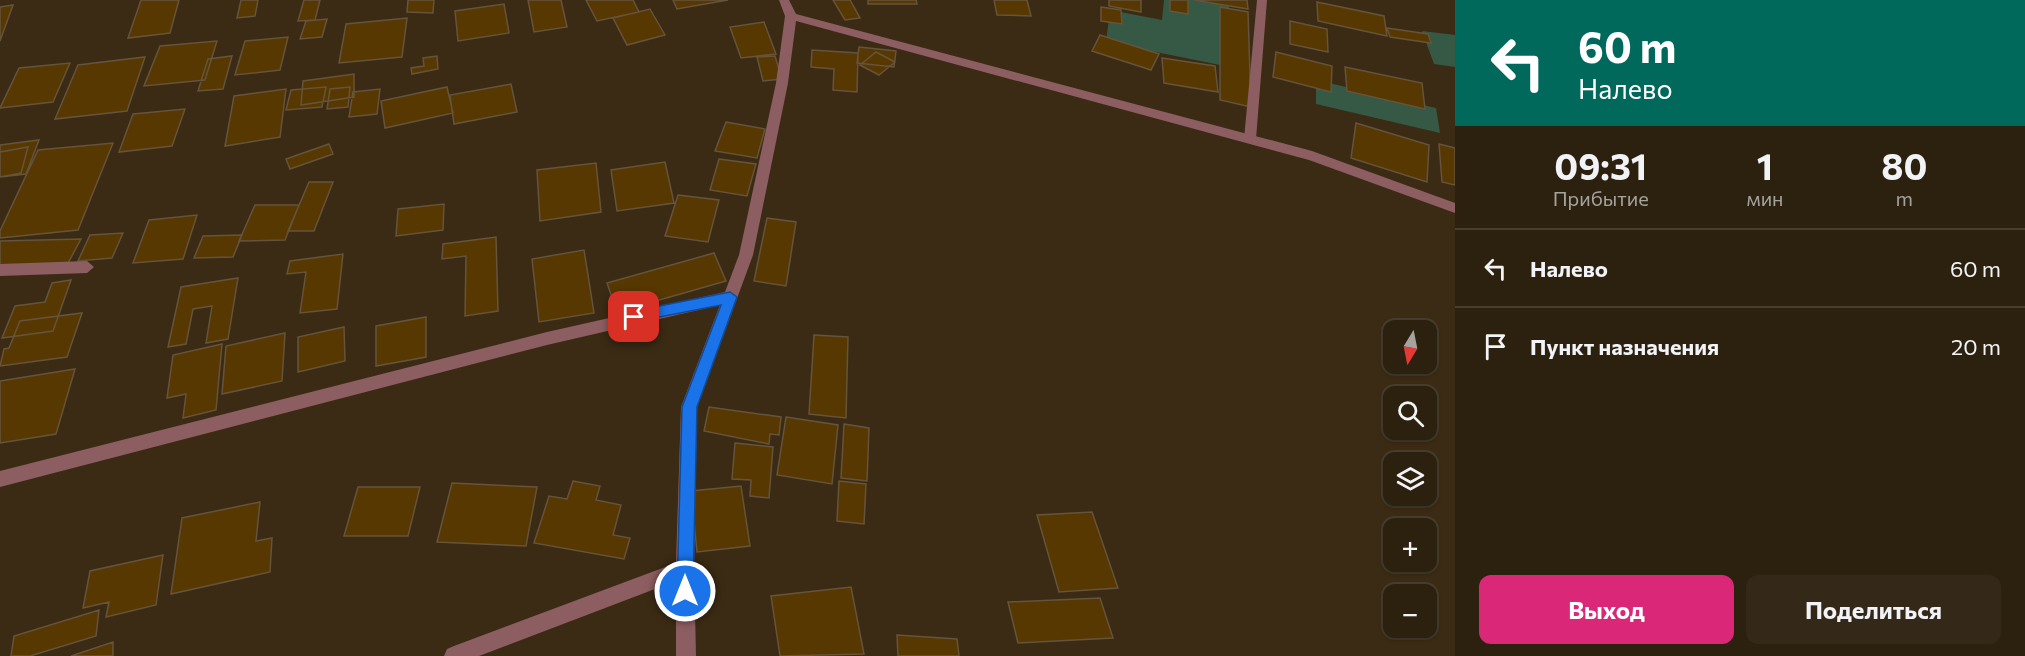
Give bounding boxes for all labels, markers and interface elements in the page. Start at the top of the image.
text: 60 m [1578,20,1677,72]
icon: left [1479,24,1557,102]
text: Налево [1578,72,1673,105]
text: 09:31 [1554,143,1647,187]
text: 1 [1757,143,1773,187]
text: 80 [1881,143,1927,187]
text: Прибытие [1553,186,1649,210]
text: мин [1746,186,1784,210]
text: m [1896,186,1913,210]
icon: left [1479,252,1512,285]
text: Налево [1530,255,1608,282]
text: 60 m [1950,255,2001,282]
pin [608,291,659,342]
icon: arrive [617,300,650,333]
north arrow [1383,320,1437,374]
map controls [1383,320,1437,638]
icon: arrive [1479,330,1512,363]
text: Пункт назначения [1530,333,1719,360]
text: 20 m [1951,333,2001,360]
button: search [1383,386,1437,440]
button: layers [1383,452,1437,506]
button: + [1383,518,1437,572]
position arrow [653,559,717,623]
button: Выход [1479,575,1734,644]
button: Поделиться [1746,575,2001,644]
button: − [1383,584,1437,638]

